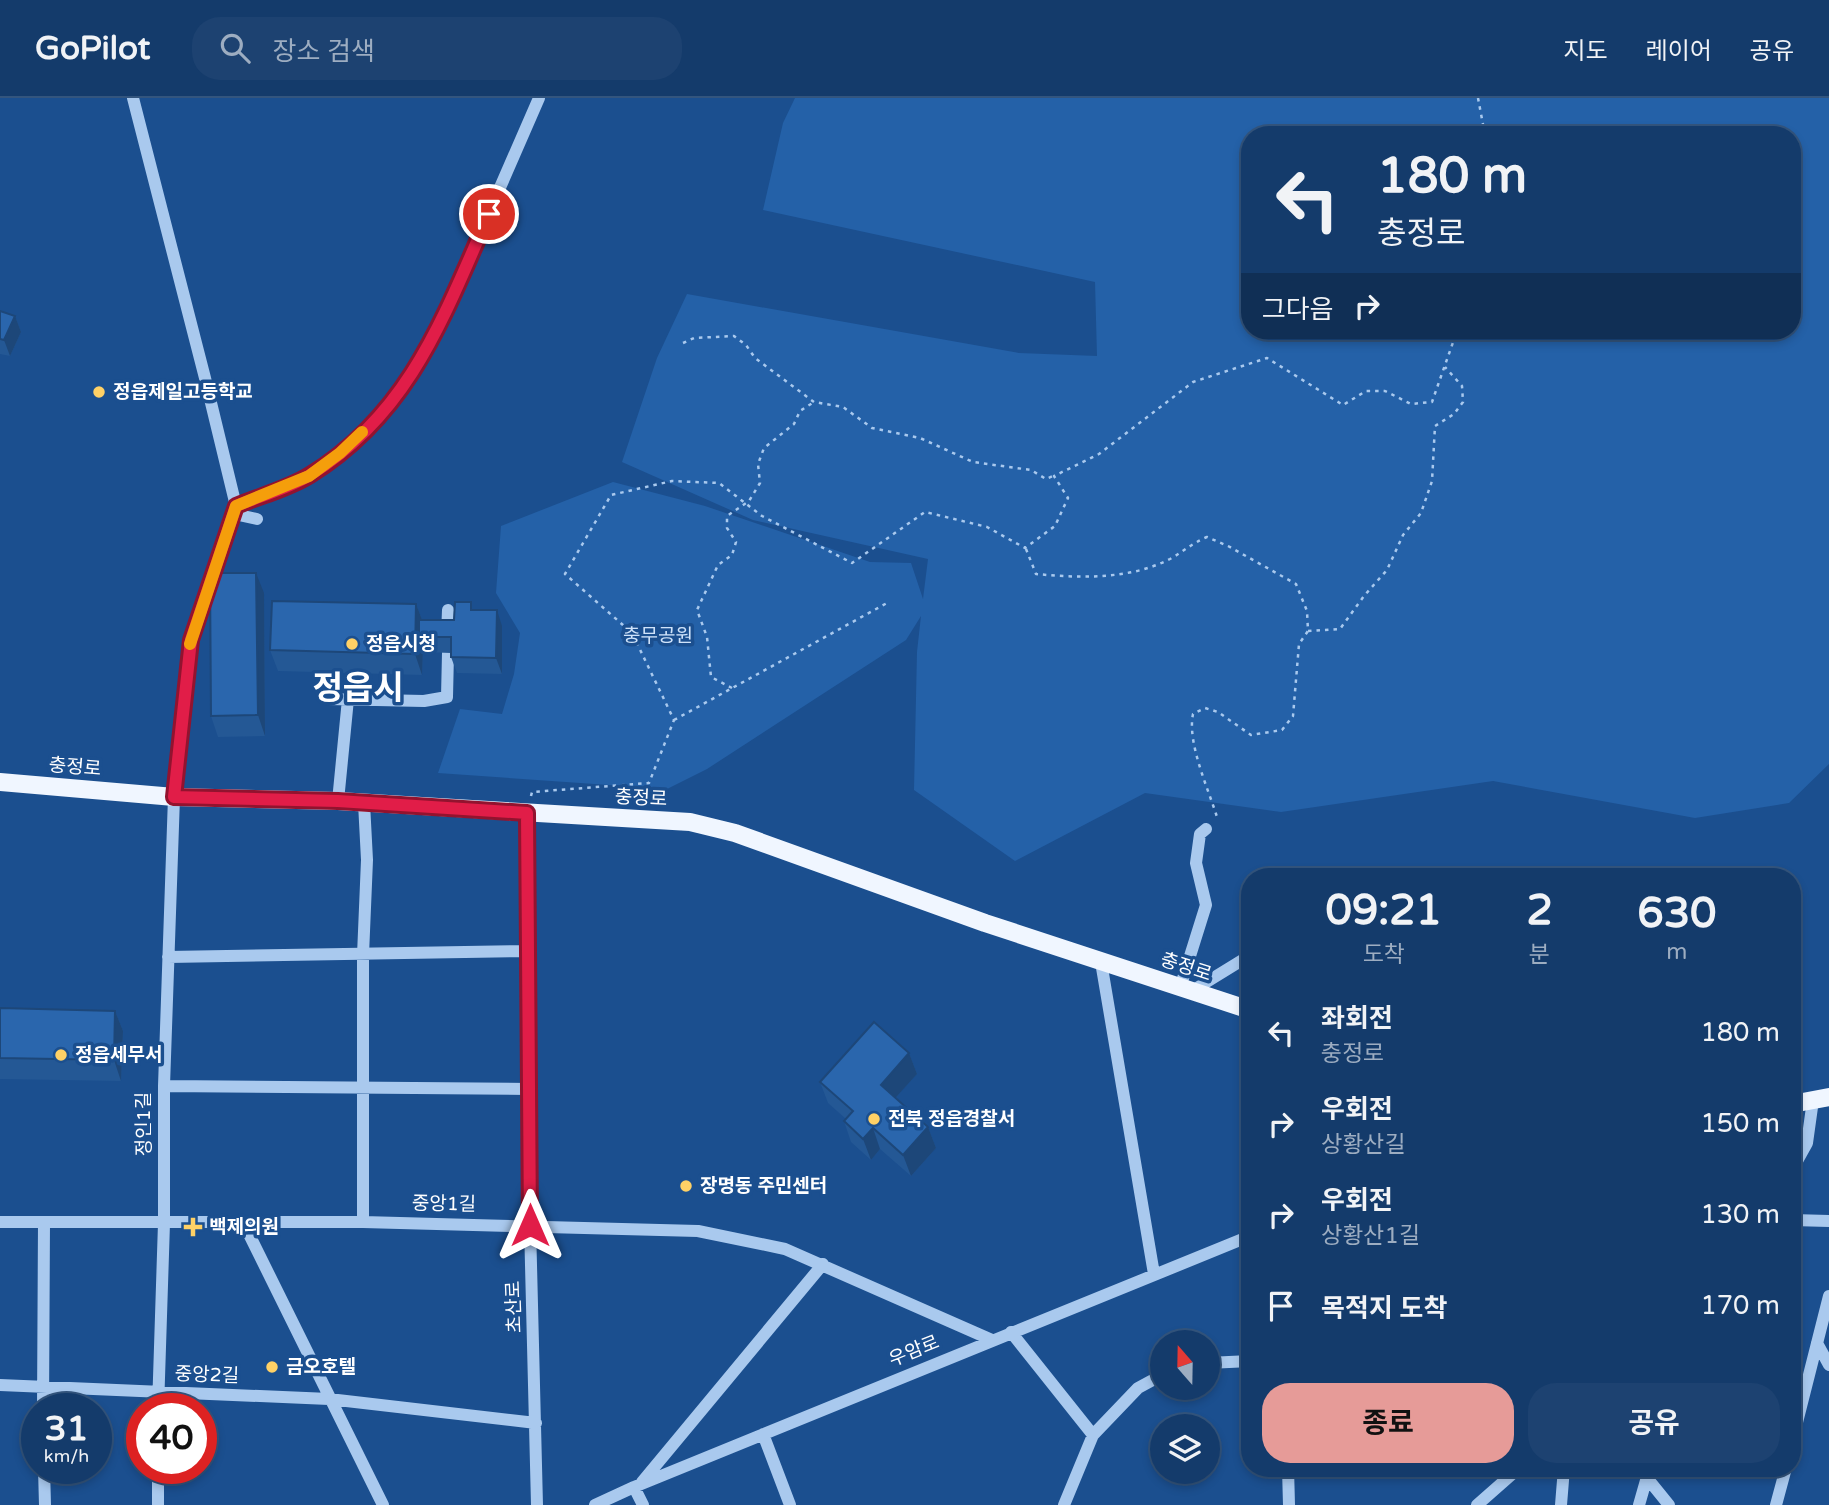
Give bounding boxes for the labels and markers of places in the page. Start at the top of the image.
pin [459,184,519,244]
place label: 정읍제일고등학교 [113,381,253,403]
marker: 정읍제일고등학교 [91,384,107,400]
place label: 정읍시청 [366,633,436,655]
marker: 정읍시청 [344,636,360,652]
place label: 정읍세무서 [75,1044,162,1066]
marker: 정읍세무서 [53,1047,69,1063]
place label: 전북 정읍경찰서 [888,1108,1015,1130]
marker: 전북 정읍경찰서 [866,1111,882,1127]
place label: 장명동 주민센터 [700,1175,827,1197]
marker: 장명동 주민센터 [678,1178,694,1194]
place label: 백제의원 [209,1216,279,1238]
marker: 백제의원 [183,1217,203,1237]
place label: 금오호텔 [286,1356,356,1378]
marker: 금오호텔 [264,1359,280,1375]

